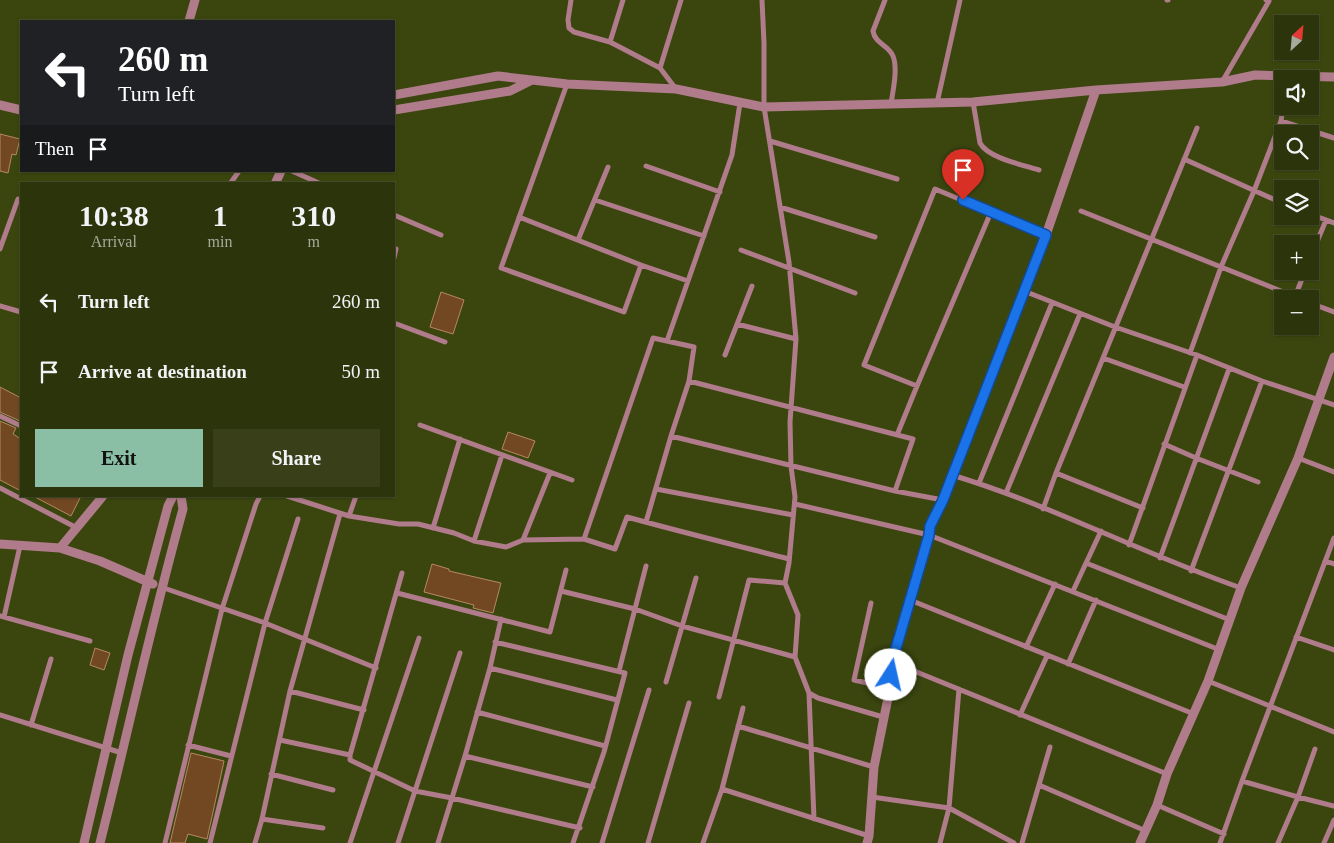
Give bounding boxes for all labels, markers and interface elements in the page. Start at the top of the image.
north arrow [1274,15,1319,60]
map controls [1274,15,1319,335]
icon: left [35,40,100,105]
text: 260 m [118,40,208,79]
button: sound [1274,70,1319,115]
text: Turn left [118,81,195,106]
button: search [1274,125,1319,170]
icon: arrive [84,135,112,163]
text: Then [35,138,74,159]
pin [942,149,984,200]
icon: arrive [949,156,977,184]
button: layers [1274,180,1319,225]
text: 10:38 [79,199,149,232]
text: 1 [212,199,227,232]
text: 310 [291,199,336,232]
text: Arrival [91,233,137,250]
text: min [208,233,232,250]
text: m [307,233,320,250]
button: + [1274,235,1319,280]
icon: left [35,288,63,316]
button: − [1274,290,1319,335]
text: Turn left [78,291,150,312]
text: 260 m [332,291,380,312]
icon: arrive [35,358,63,386]
text: Arrive at destination [78,361,247,382]
text: 50 m [341,361,380,382]
button: Exit [35,429,203,487]
button: Share [213,429,380,487]
position arrow [864,648,916,700]

